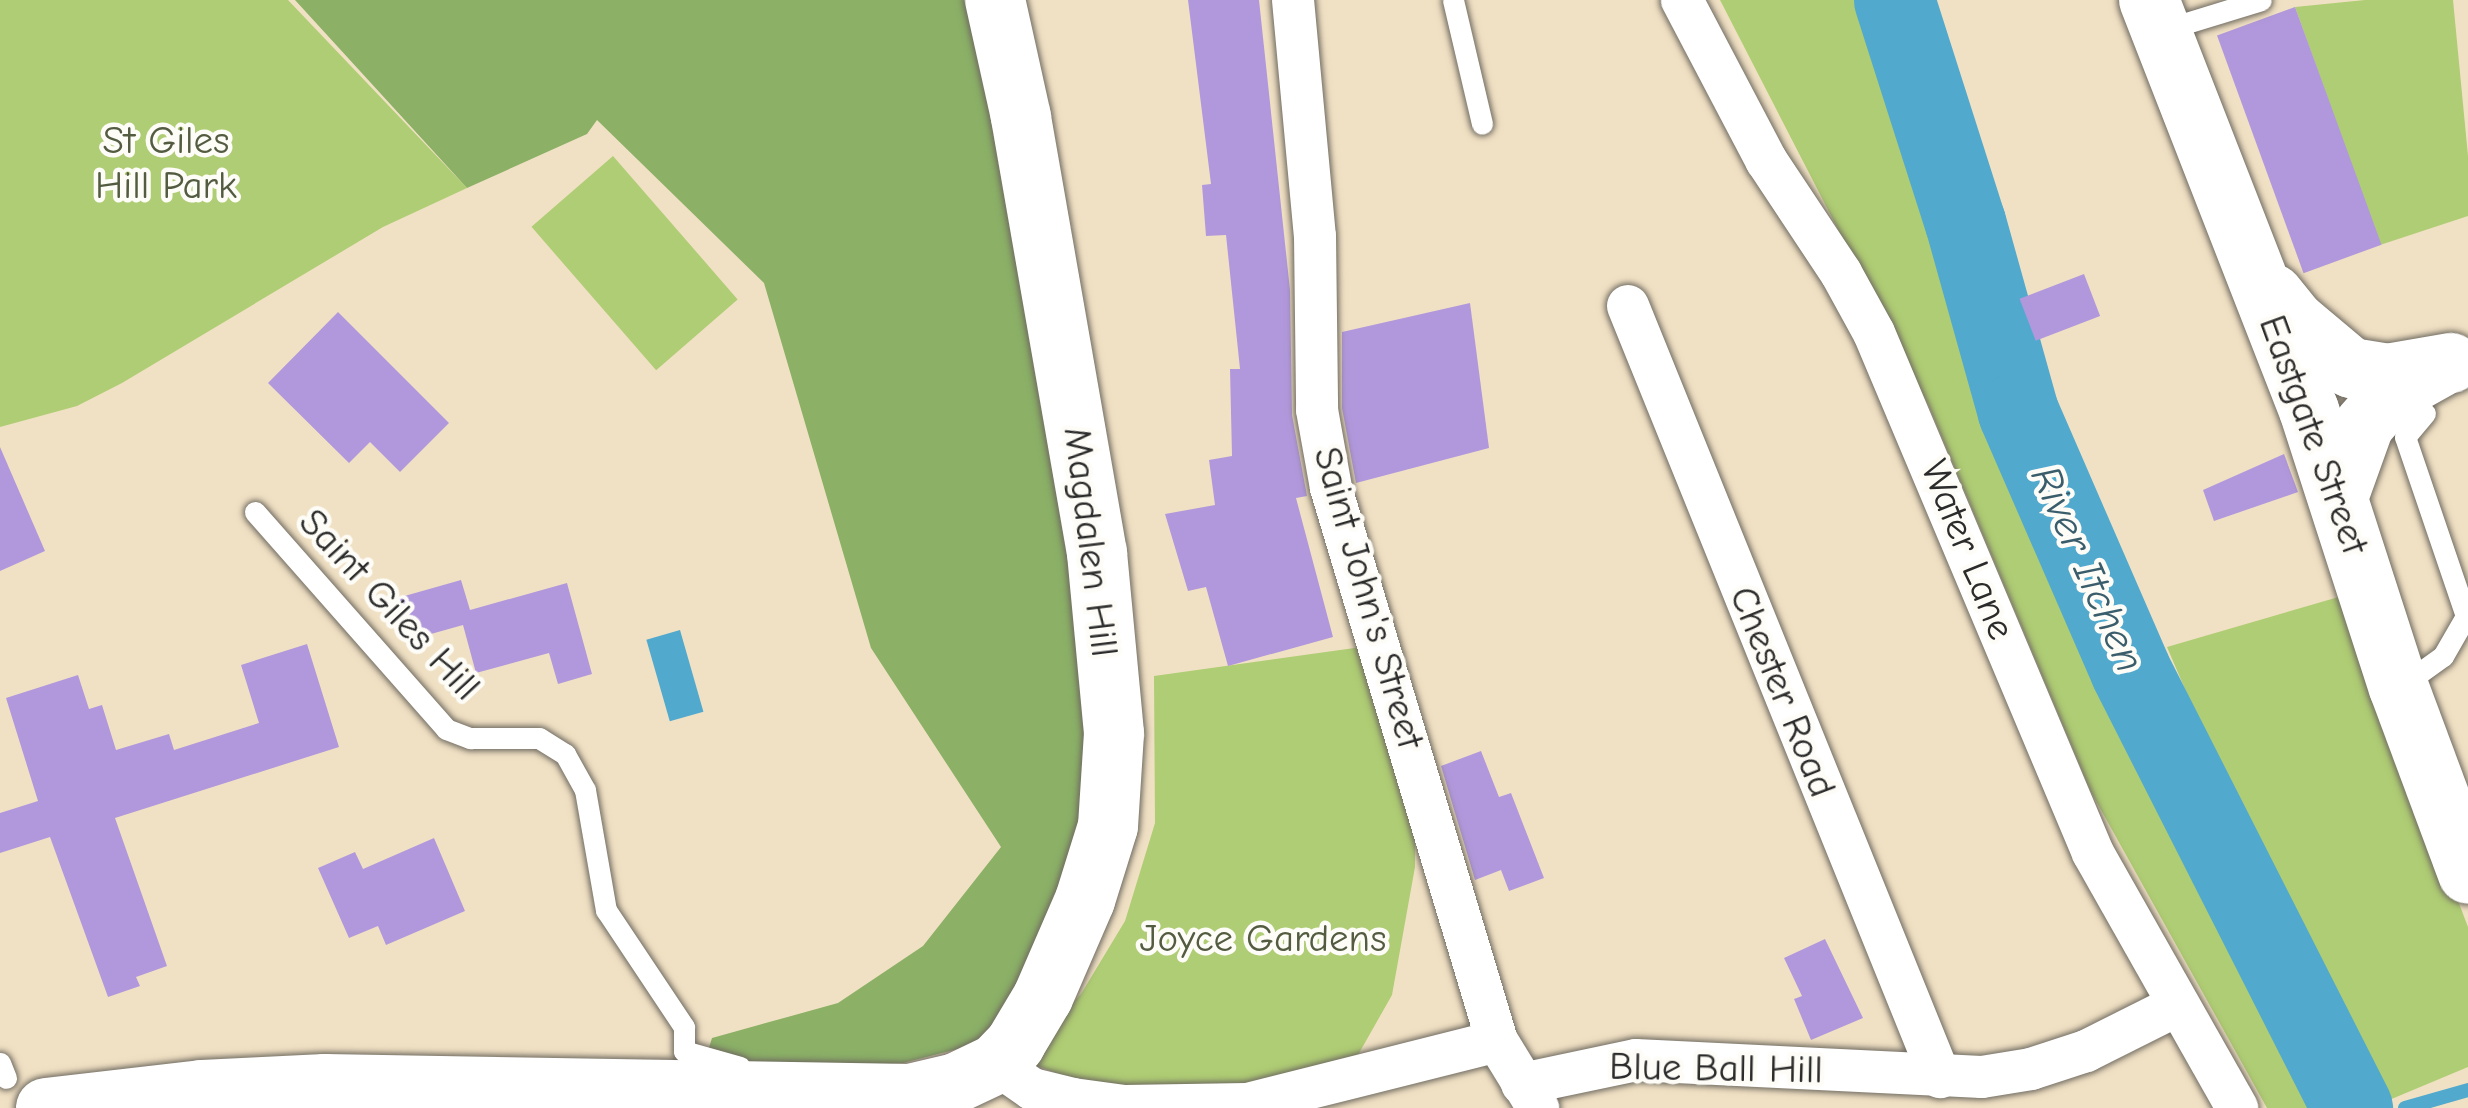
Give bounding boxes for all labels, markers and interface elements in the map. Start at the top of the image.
park label: St Giles Hill Park [95,119,237,210]
street label: Eastgate Street [2248,309,2378,561]
street label: Magdalen Hill [1053,424,1127,660]
street label: Saint John's Street [1303,442,1433,754]
street label: Water Lane [1910,453,2024,647]
water label: River Itchen [2019,458,2155,680]
street label: Saint Giles Hill [289,500,489,710]
street label: Chester Road [1719,580,1845,804]
park label: Joyce Gardens [1140,916,1386,962]
street label: Blue Ball Hill [1609,1044,1823,1094]

